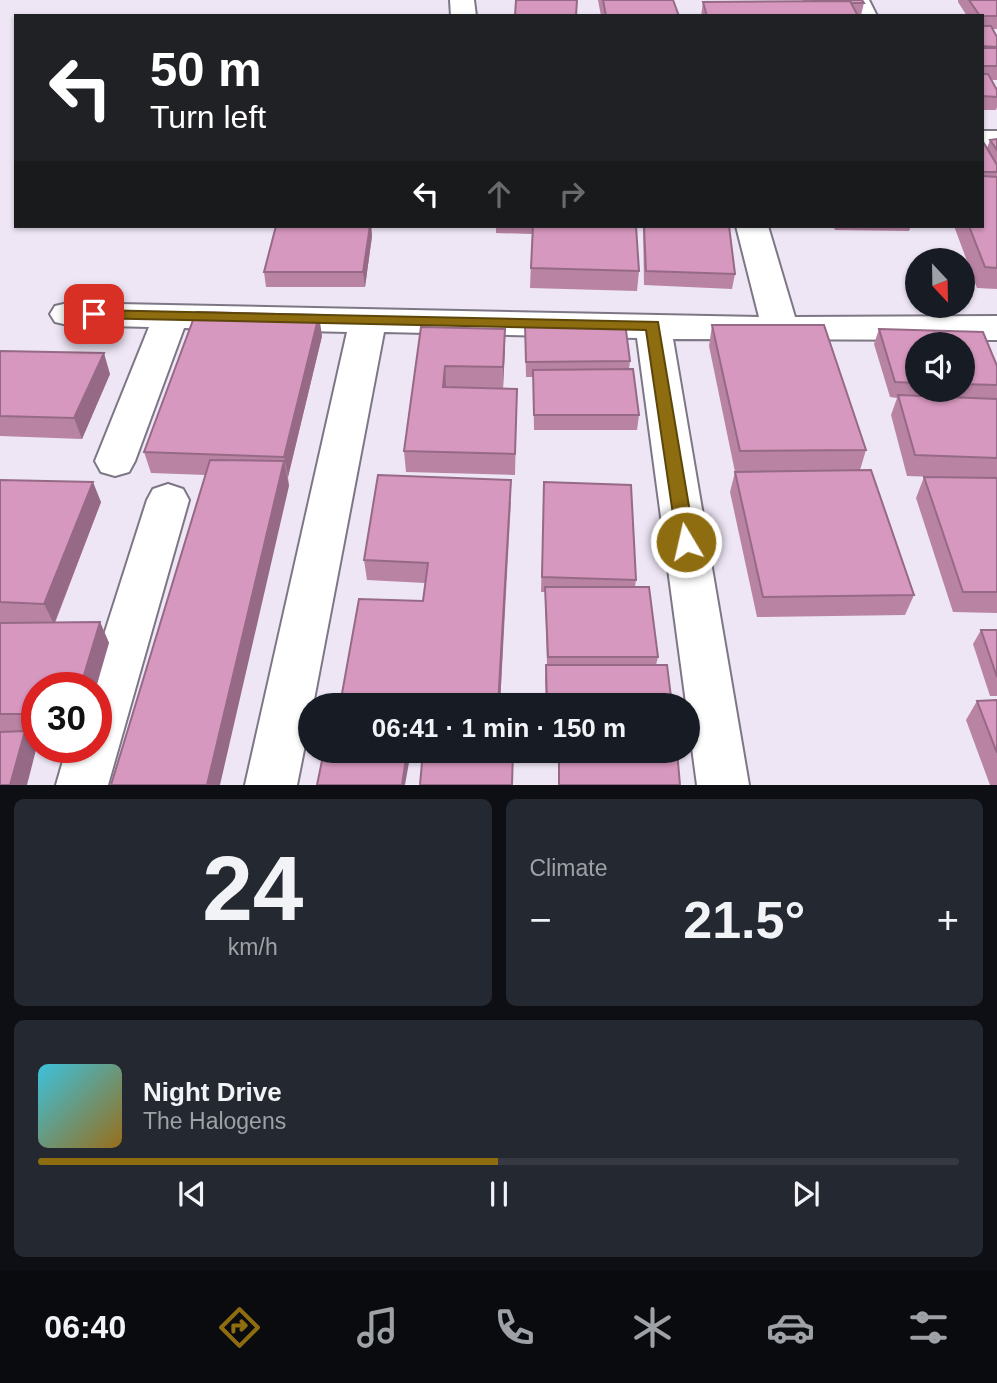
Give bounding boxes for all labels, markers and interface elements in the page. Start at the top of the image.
icon: left [35,42,126,133]
text: 50 m [150,42,262,96]
text: Turn left [150,99,266,135]
icon: left [407,175,445,213]
icon: ahead [480,175,518,213]
icon: right [553,175,591,213]
north arrow [905,248,975,318]
map controls [905,248,975,402]
pin [64,284,124,344]
icon: arrive [75,295,113,333]
button: sound [905,332,975,402]
position arrow [649,505,723,579]
speed limit sign: 30 [21,672,112,763]
text: 06:41 · 1 min · 150 m [372,713,626,743]
text: 24 [202,838,303,939]
text: Climate [530,855,607,881]
text: 21.5° [683,891,805,949]
text: − [530,899,552,941]
text: + [937,899,959,941]
text: km/h [228,934,278,960]
text: Night Drive [143,1077,282,1107]
text: The Halogens [143,1108,286,1134]
icon: previous [173,1175,211,1213]
icon: pause [480,1175,518,1213]
icon: next [787,1175,825,1213]
icon: directions [215,1303,264,1352]
icon: music [353,1303,402,1352]
icon: phone [490,1303,539,1352]
icon: climate [628,1303,677,1352]
icon: car [766,1303,815,1352]
icon: filters [904,1303,953,1352]
text: 06:40 [44,1309,126,1345]

